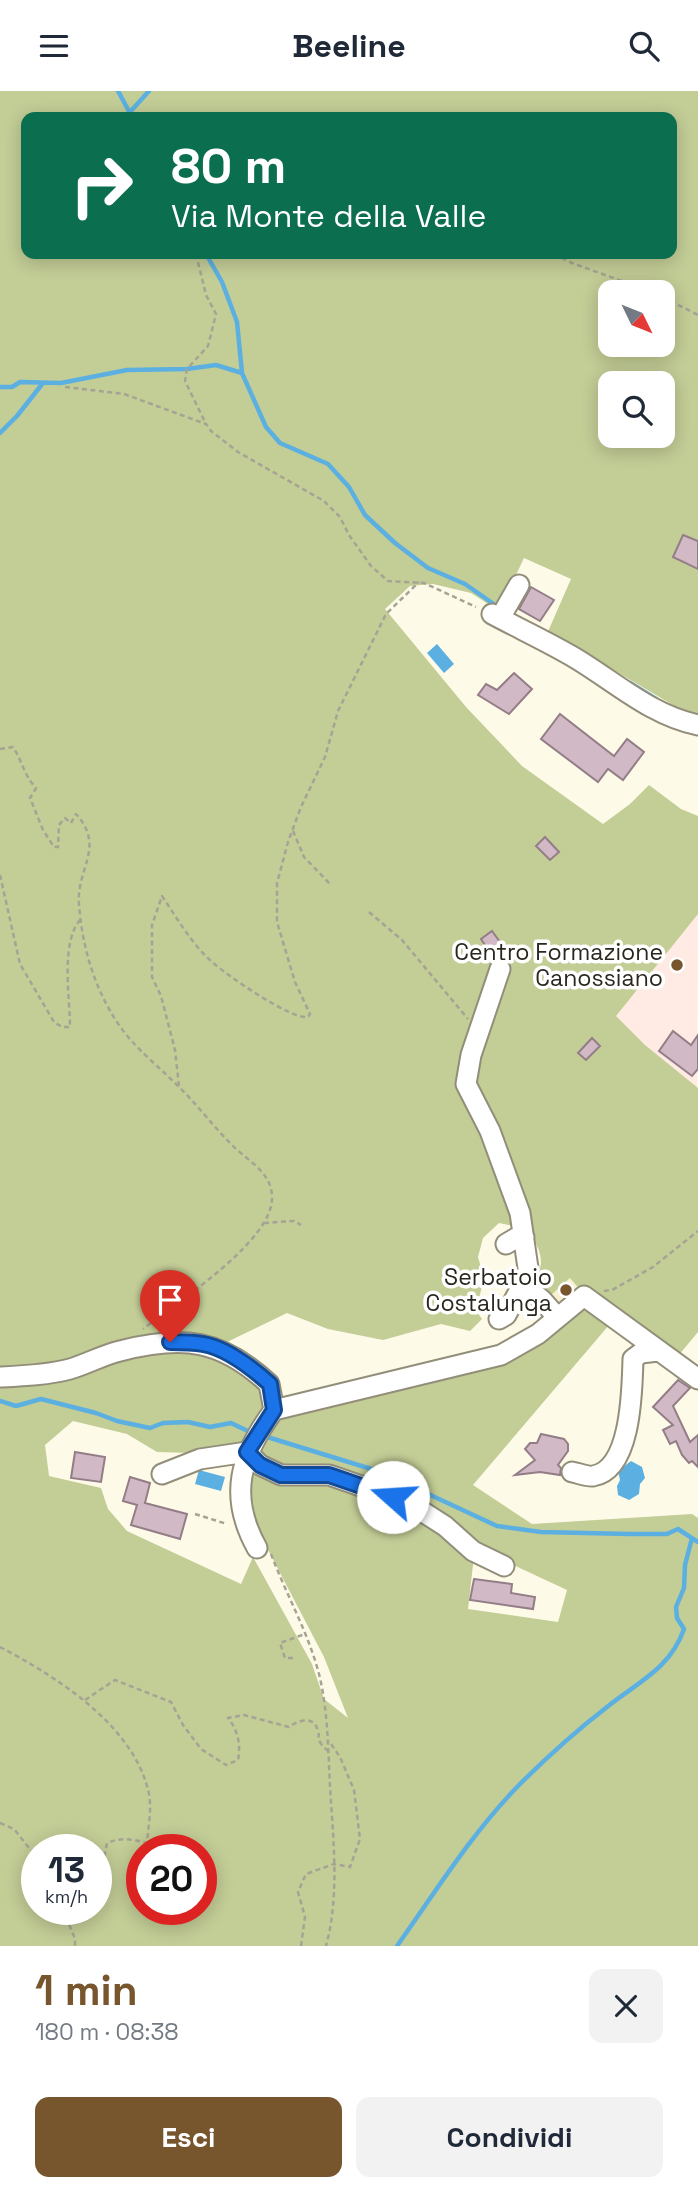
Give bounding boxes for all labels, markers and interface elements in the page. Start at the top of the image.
text: Beeline [292,26,406,66]
icon: menu [35,27,73,65]
icon: search [625,27,663,65]
text: 80 m [171,135,286,197]
icon: right [56,140,147,231]
text: Via Monte della Valle [171,196,486,236]
north arrow [598,280,676,357]
map controls [598,280,675,448]
button: search [598,371,675,448]
place label: Centro Formazione Canossiano [454,937,663,993]
marker: Centro Formazione Canossiano [669,957,685,973]
place label: Serbatoio Costalunga [426,1262,552,1318]
pin [140,1270,200,1342]
icon: arrive [151,1281,189,1319]
marker: Serbatoio Costalunga [558,1282,574,1298]
position arrow [356,1460,430,1534]
speed limit sign: 20 [126,1834,217,1925]
text: 13 [48,1848,85,1892]
text: km/h [45,1885,88,1908]
text: 1 min [35,1964,138,2017]
button: close [589,1969,663,2043]
text: 180 m · 08:38 [35,2017,179,2047]
button: Esci [35,2097,342,2177]
button: Condividi [356,2097,663,2177]

